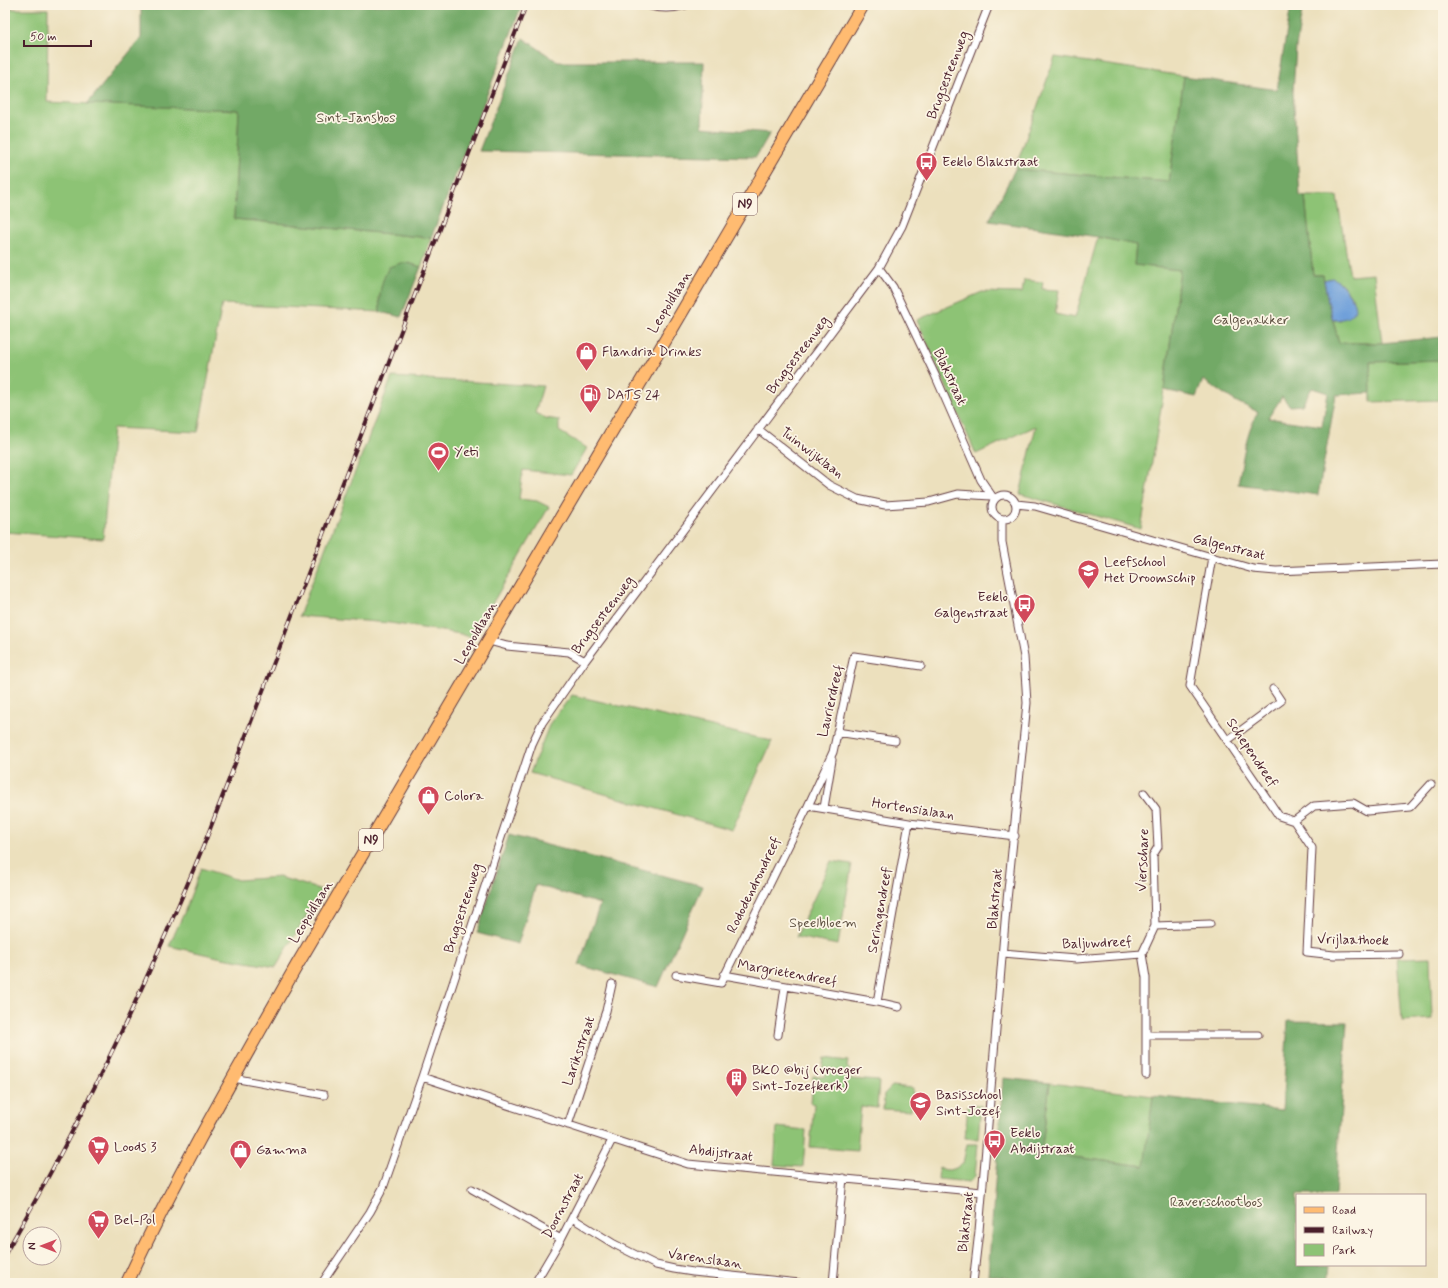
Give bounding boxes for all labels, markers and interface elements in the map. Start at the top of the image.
scale bar [24,22,91,48]
street label: Brugsesteenweg [923,28,974,122]
text: 50 m [30,29,57,45]
park label: Sint-Jansbos [316,109,396,127]
bus stop icon: Eeklo Blakstraat [914,149,940,182]
place label: Eeklo Blakstraat [942,153,1038,171]
road number: N9 [733,193,757,215]
street label: Leopoldlaan [644,267,696,337]
park label: Galgenakker [1213,311,1289,330]
street label: Brugsesteenweg [763,312,834,398]
shop icon: Flandria Drinks [573,339,599,372]
place label: Flandria Drinks [602,343,702,361]
street label: Blakstraat [929,346,971,408]
fuel station icon: DATS 24 [577,382,603,415]
place label: DATS 24 [606,386,661,404]
street label: Tuinwijklaan [777,423,847,483]
sports icon: Yeti [426,439,452,472]
place label: Yeti [454,443,478,461]
street label: Galgenstraat [1191,529,1267,566]
place label: Leefschool Het Droomschip [1104,553,1196,587]
school or university icon: Leefschool Het Droomschip [1076,557,1102,590]
street label: Brugsesteenweg [568,572,639,658]
place label: Eeklo Galgenstraat [934,588,1008,623]
bus stop icon: Eeklo Galgenstraat [1011,592,1037,625]
street label: Leopoldlaan [451,598,501,668]
street label: Laurierdreef [814,663,848,739]
street label: Schependreef [1222,715,1282,791]
shop icon: Colora [415,783,441,816]
place label: Colora [444,787,484,805]
street label: Hortensialaan [871,794,955,824]
street label: Vierschare [1133,828,1153,892]
road number: N9 [359,829,383,851]
street label: Rododendrondreef [723,834,785,936]
street label: Brugsesteenweg [440,861,487,956]
street label: Seringendreef [864,865,896,955]
street label: Blakstraat [983,868,1007,930]
street label: Leopoldlaan [285,877,337,947]
park label: Speelbloem [789,914,857,932]
street label: Vrijlaathoek [1317,930,1389,950]
street label: Baljuwdreef [1062,933,1132,953]
street label: Margrietendreef [736,955,838,992]
street label: Lariksstraat [559,1014,599,1088]
place label: BKO @bij (vroeger Sint-Jozefkerk) [752,1061,862,1095]
building icon: BKO @bij (vroeger Sint-Jozefkerk) [723,1065,749,1098]
place label: Basisschool Sint-Jozef [936,1086,1002,1120]
school or university icon: Basisschool Sint-Jozef [907,1090,933,1123]
place label: Eeklo Abdijstraat [1010,1124,1075,1158]
bus stop icon: Eeklo Abdijstraat [981,1128,1007,1161]
supermarket icon: Loods 3 [85,1134,111,1167]
shop icon: Gamma [228,1137,254,1170]
place label: Loods 3 [114,1138,157,1156]
street label: Abdijstraat [688,1140,754,1166]
place label: Gamma [256,1141,307,1159]
street label: Doornstraat [538,1170,588,1242]
street label: Blakstraat [954,1191,978,1253]
park label: Raverschootbos [1170,1193,1263,1211]
legend [1296,1194,1426,1266]
text: Road [1332,1203,1356,1219]
supermarket icon: Bel-Pol [85,1207,111,1240]
place label: Bel-Pol [114,1211,156,1229]
text: Railway [1332,1223,1374,1239]
north arrow [22,1226,62,1266]
text: N [26,1242,40,1250]
text: Park [1332,1243,1356,1259]
street label: Varenslaan [667,1245,743,1273]

